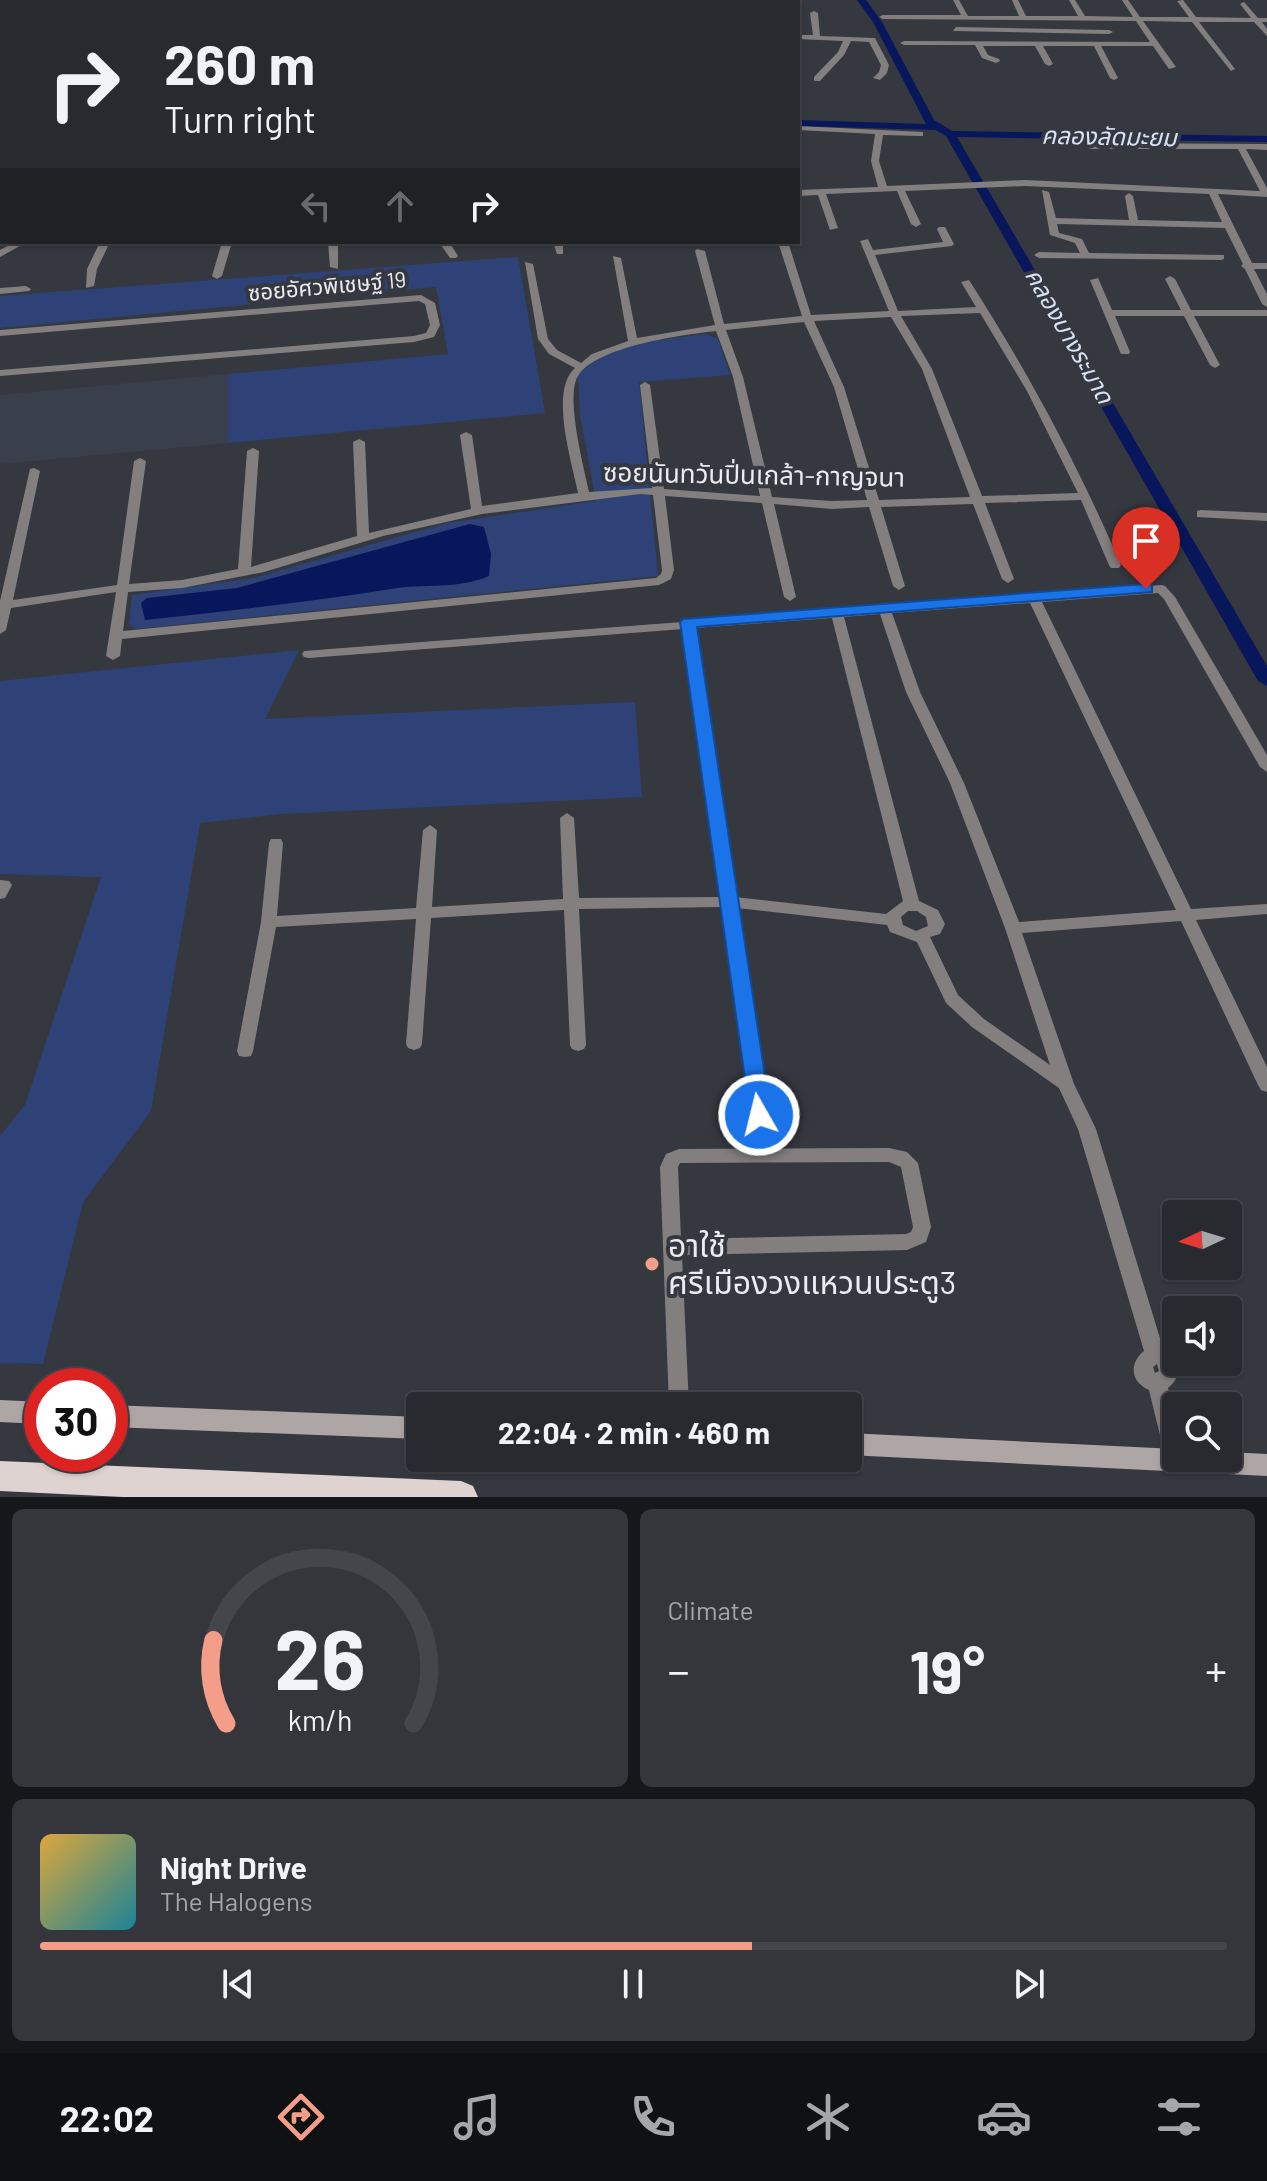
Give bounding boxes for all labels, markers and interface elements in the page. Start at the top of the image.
text: 260 m [164,29,315,96]
icon: right [32,32,136,136]
text: Turn right [164,97,316,140]
water label: คลองลัดมะยม [1041,120,1179,151]
icon: left [294,184,338,228]
icon: ahead [378,184,422,228]
icon: right [462,184,506,228]
water label: คลองบางระมาด [1020,262,1121,409]
street label: ซอยอัศวพิเชษฐ์ 19 [247,265,407,305]
street label: ซอยนันทวันปิ่นเกล้า-กาญจนา [603,455,905,492]
pin [1112,507,1180,589]
icon: arrive [1124,519,1168,563]
position arrow [717,1073,801,1157]
north arrow [1162,1200,1242,1280]
map controls [1162,1200,1242,1472]
place label: อาใช้ ศรีเมืองวงแหวนประตู3 [668,1225,956,1303]
marker: อาใช้ ศรีเมืองวงแหวนประตู3 [643,1255,661,1273]
button: sound [1162,1296,1242,1376]
speed limit sign: 30 [24,1368,128,1472]
button: search [1162,1392,1242,1472]
text: 22:04 · 2 min · 460 m [498,1414,770,1450]
text: Climate [668,1594,754,1625]
text: 26 [274,1607,365,1707]
text: 19° [909,1634,985,1706]
text: − [668,1643,690,1696]
text: + [1205,1643,1227,1696]
text: km/h [287,1702,352,1737]
text: Night Drive [160,1849,307,1885]
text: The Halogens [160,1885,312,1916]
icon: previous [216,1962,260,2006]
icon: pause [611,1962,655,2006]
icon: next [1007,1962,1051,2006]
icon: directions [273,2089,329,2145]
icon: music [449,2089,505,2145]
icon: phone [625,2089,681,2145]
icon: climate [800,2089,856,2145]
icon: car [976,2089,1032,2145]
icon: filters [1151,2089,1207,2145]
text: 22:02 [60,2096,154,2139]

